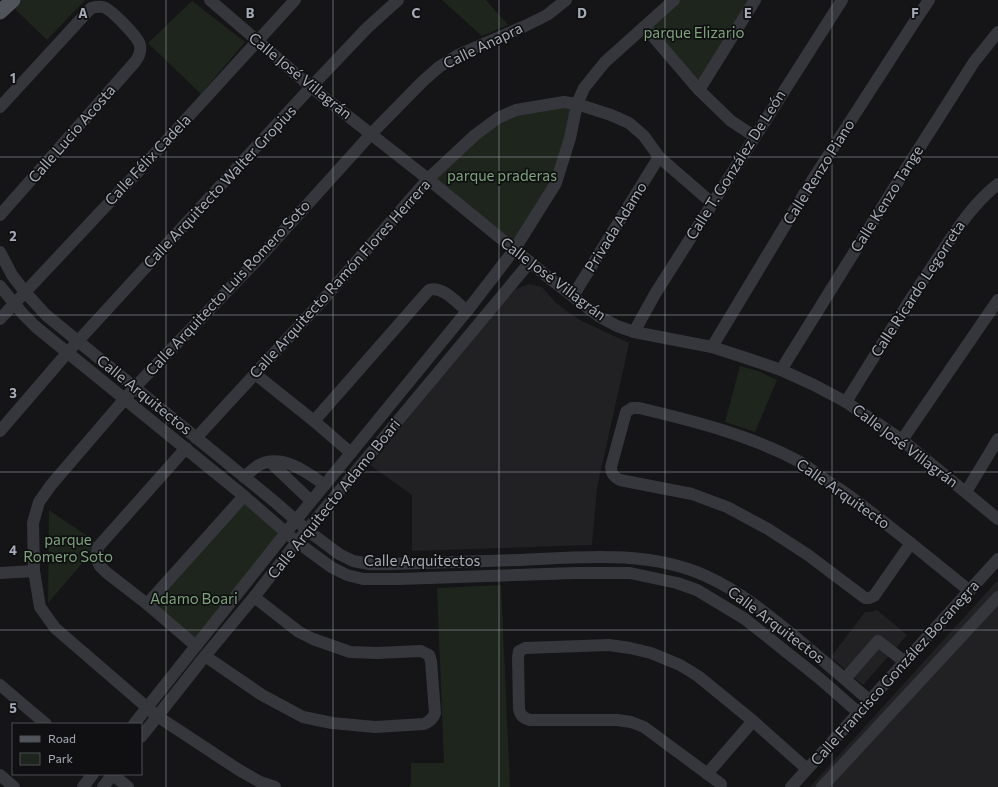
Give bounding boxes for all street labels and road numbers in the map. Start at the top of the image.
street label: Calle Anapra [440,18,525,72]
street label: Calle José Villagrán [246,28,356,122]
street label: Calle Lucio Acosta [24,81,119,186]
street label: Calle T. González De León [682,86,789,243]
street label: Calle Arquitecto Walter Gropius [139,101,299,271]
street label: Calle Félix Cadela [101,110,194,208]
street label: Calle Renzo Piano [779,116,858,227]
street label: Calle Kenzo Tange [846,142,926,255]
street label: Calle Arquitecto Ramón Flores Herrera [245,175,433,381]
street label: Privada Adamo [580,178,650,275]
street label: Calle Arquitecto Luis Romero Soto [141,196,313,379]
street label: Calle Ricardo Legorreta [866,217,968,360]
street label: Calle José Villagrán [497,233,610,324]
street label: Calle Arquitectos [94,351,196,438]
street label: Calle José Villagrán [849,400,962,491]
street label: Calle Arquitecto Adamo Boari [263,415,403,582]
street label: Calle Arquitecto [793,454,894,532]
street label: Calle Arquitectos [364,551,480,569]
street label: Calle Francisco González Bocanegra [806,576,982,768]
street label: Calle Arquitectos [725,582,829,667]

